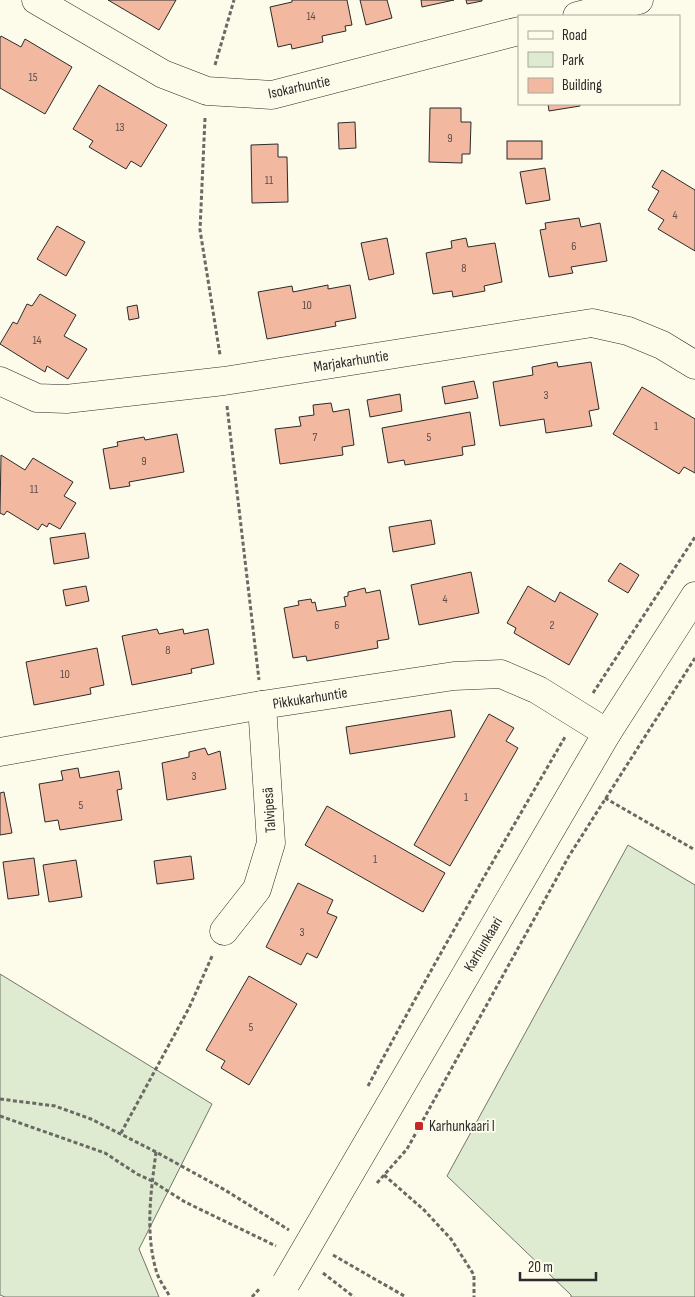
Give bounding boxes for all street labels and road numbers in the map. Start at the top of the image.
street label: Isokarhuntie [266,72,332,103]
street label: Marjakarhuntie [312,346,390,377]
street label: Pikkukarhuntie [271,683,349,714]
street label: Talvipesä [258,786,281,833]
street label: Karhunkaari [460,913,507,975]

